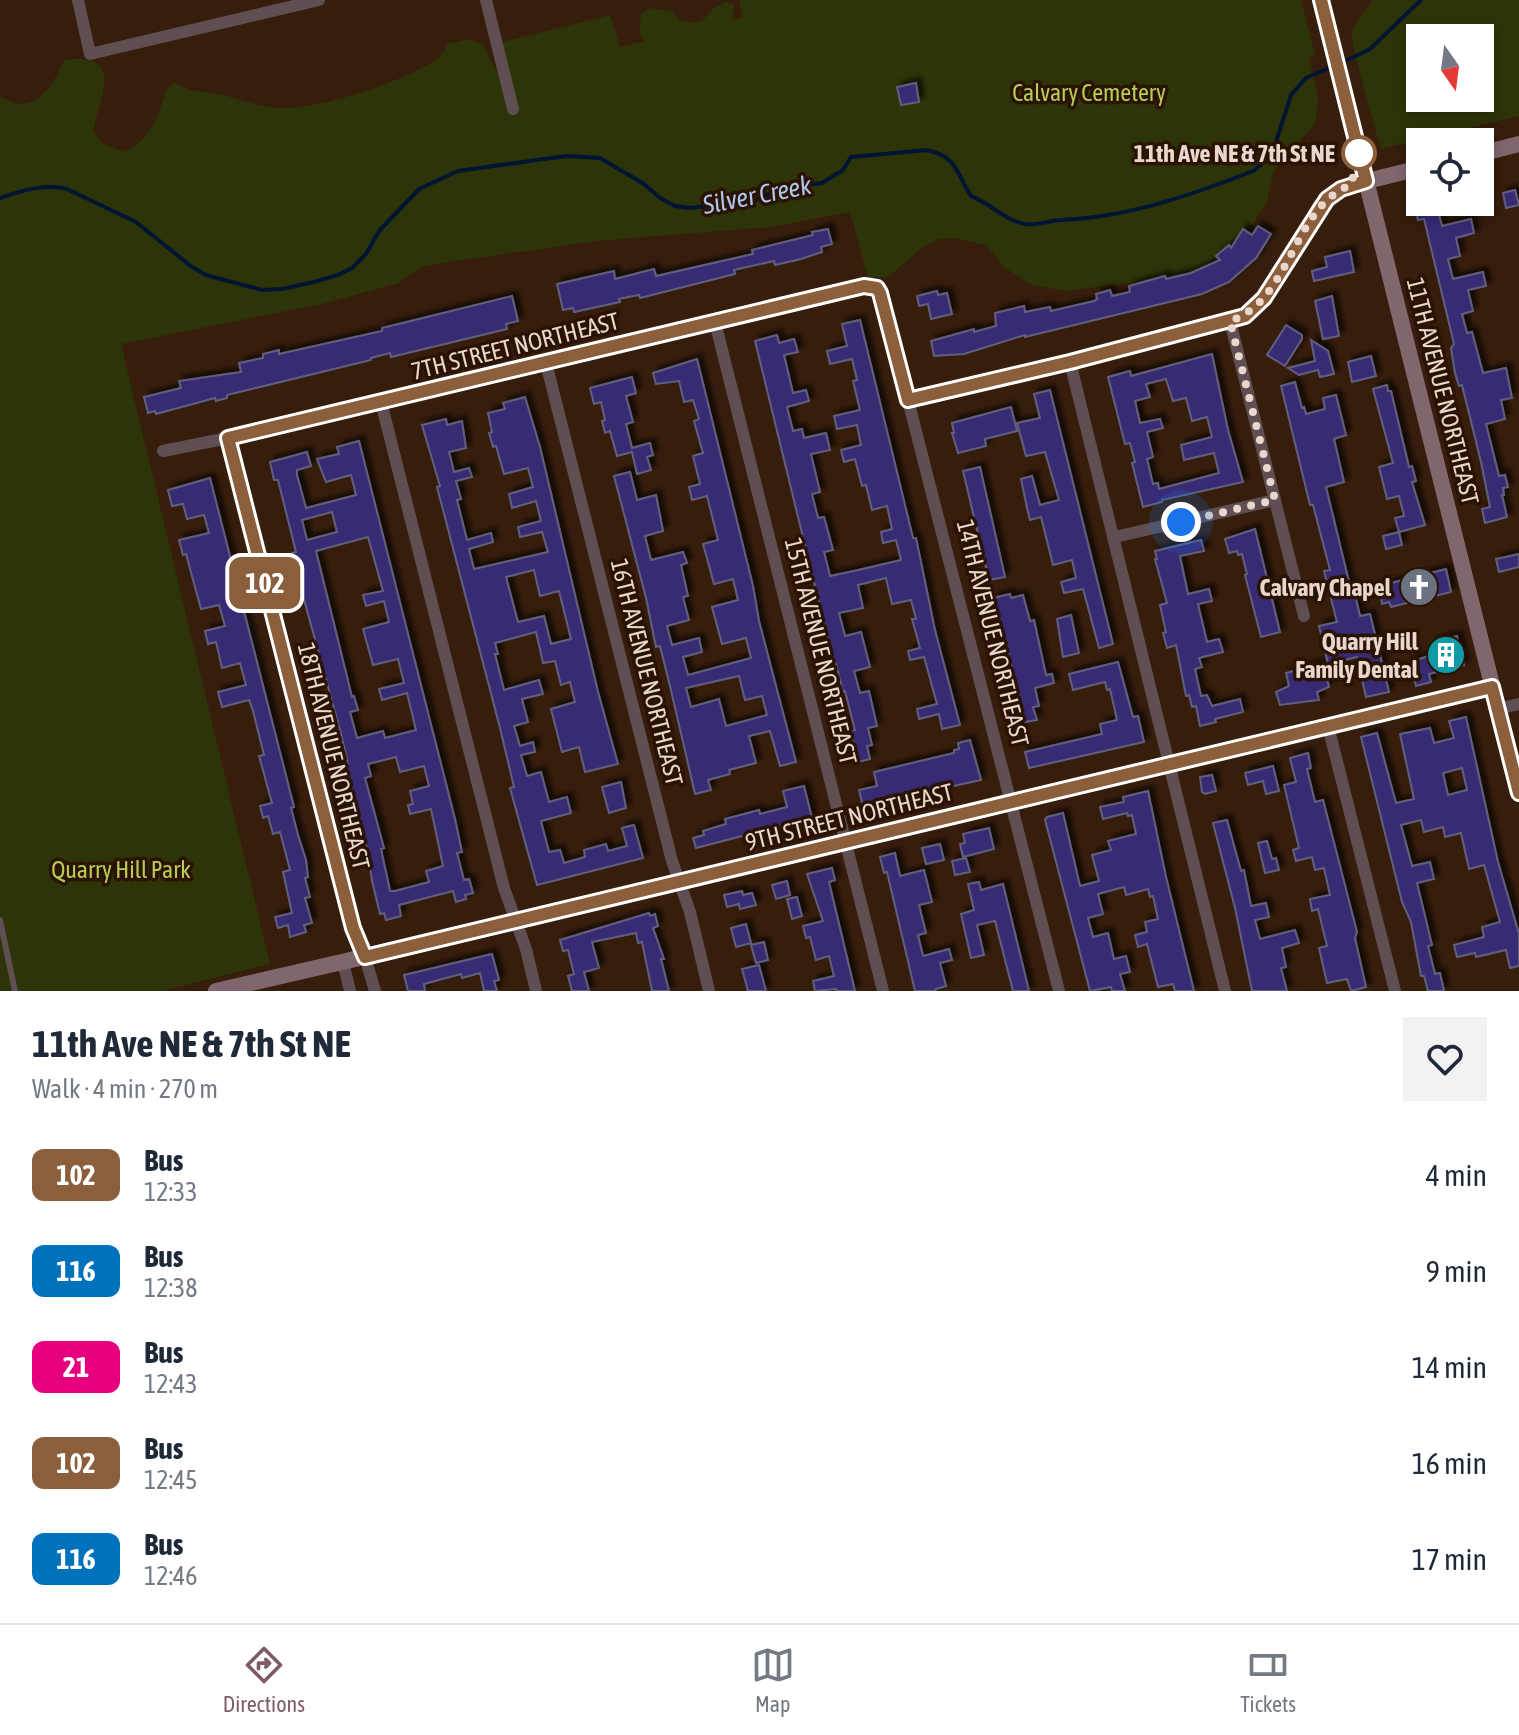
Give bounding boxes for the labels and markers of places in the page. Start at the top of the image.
marker: 11th Ave NE & 7th St NE [1342,136,1376,170]
place label: 11th Ave NE & 7th St NE [1134,140,1335,167]
church icon: Calvary Chapel [1398,566,1440,608]
place label: Calvary Chapel [1260,574,1392,601]
place label: Quarry Hill Family Dental [1295,628,1419,683]
building icon: Quarry Hill Family Dental [1425,634,1467,676]

